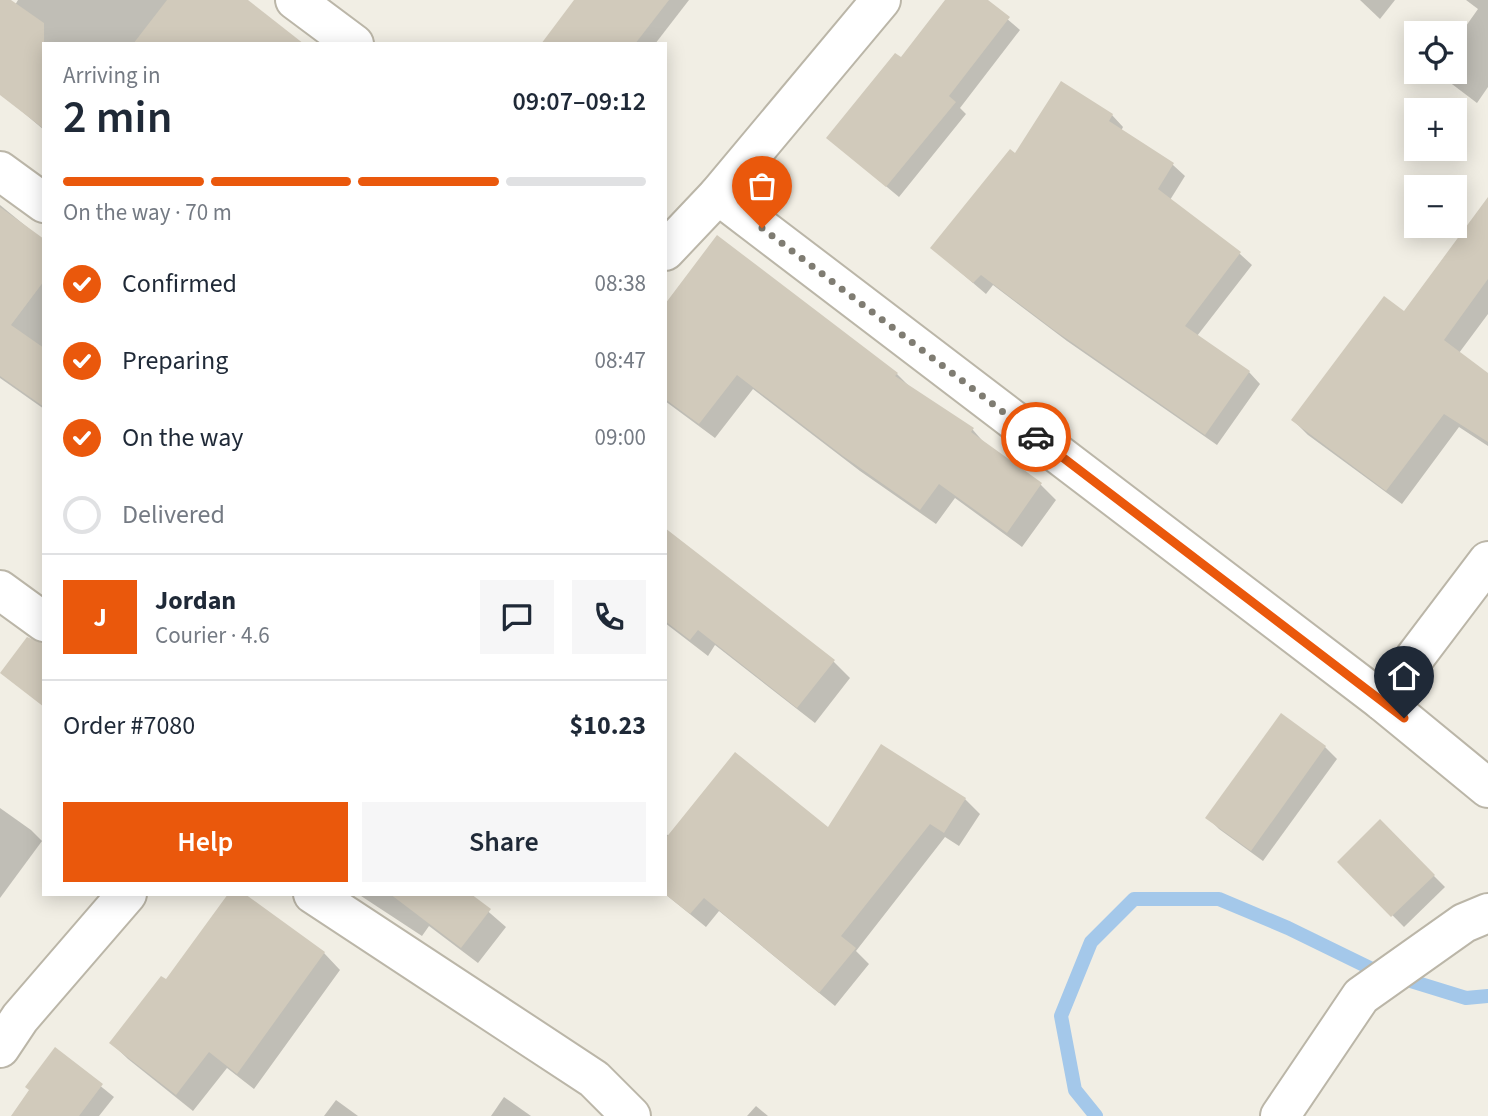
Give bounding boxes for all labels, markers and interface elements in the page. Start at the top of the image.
map controls [1404,21,1467,238]
button: locate [1404,21,1467,84]
text: Arriving in [63,59,161,92]
text: 09:07–09:12 [513,83,646,120]
text: 2 min [63,85,172,150]
button: + [1404,98,1467,161]
pin [732,156,792,228]
icon: bag [743,167,781,205]
button: − [1404,175,1467,238]
text: On the way · 70 m [63,196,232,229]
icon: check [63,265,101,303]
text: Confirmed [122,265,237,302]
text: 08:38 [595,267,646,300]
icon: check [63,342,101,380]
text: Preparing [122,342,228,379]
text: 08:47 [595,344,646,377]
courier [1001,402,1071,472]
icon: car [1017,418,1055,456]
icon: check [63,419,101,457]
text: On the way [122,419,243,456]
text: 09:00 [595,421,646,454]
text: Delivered [122,496,225,533]
button: chat [480,580,554,654]
button: phone [572,580,646,654]
text: Jordan [155,582,236,619]
text: J [93,599,107,636]
text: Courier · 4.6 [155,619,270,652]
pin [1374,646,1434,718]
icon: home [1385,657,1423,695]
text: Order #7080 [63,707,195,744]
text: $10.23 [570,707,646,744]
button: Help [63,802,348,882]
button: Share [362,802,646,882]

